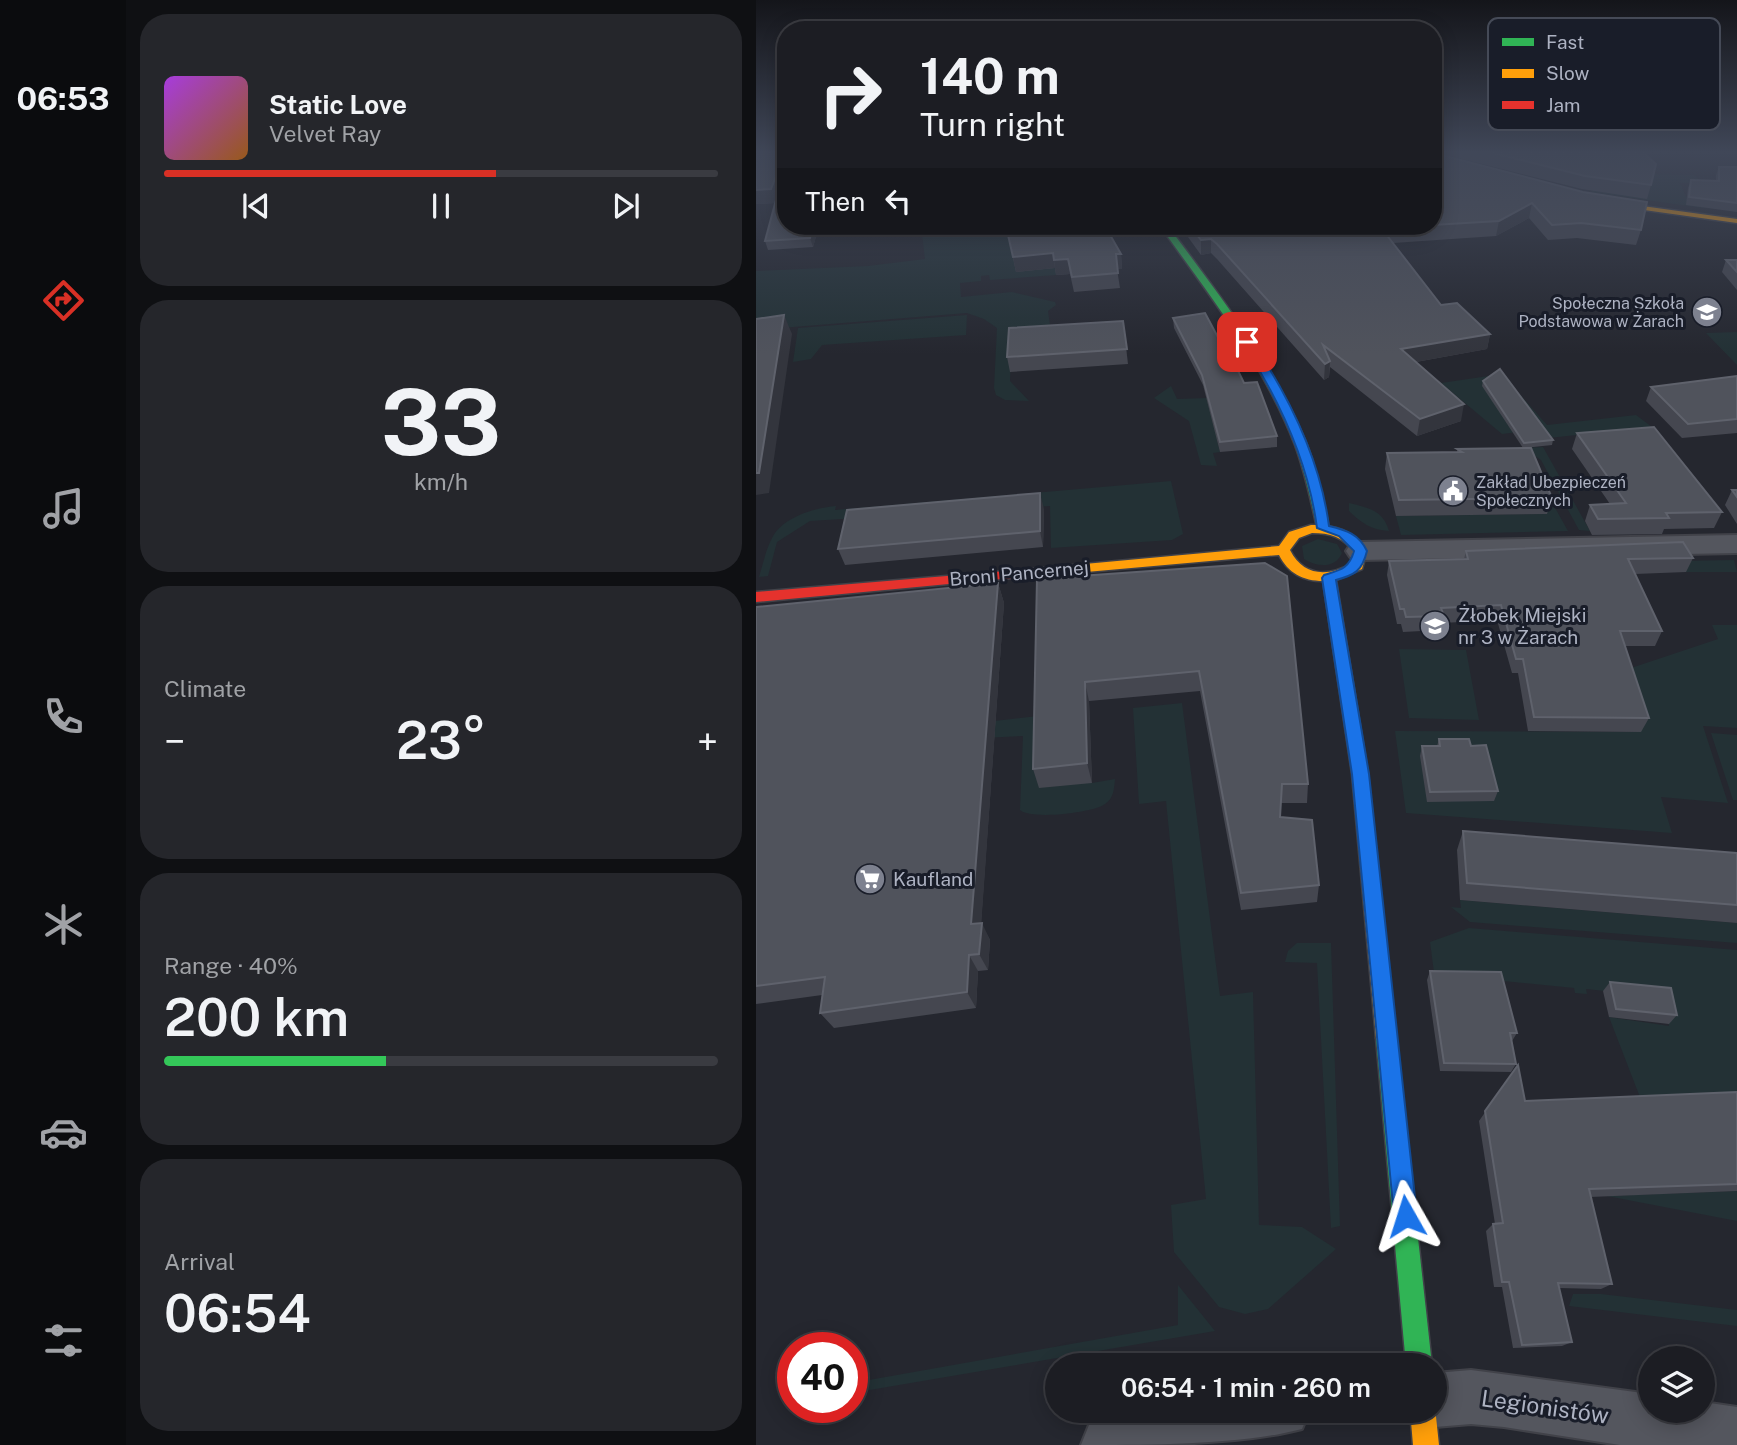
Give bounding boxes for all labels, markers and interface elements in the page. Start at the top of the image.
legend [1488,18,1720,130]
text: Fast [1546,31,1584,53]
text: 140 m [920,47,1060,105]
icon: right [805,49,896,140]
text: Slow [1546,62,1590,84]
text: 06:53 [16,80,110,117]
text: Static Love [269,89,407,120]
text: Jam [1546,94,1580,116]
text: Turn right [920,106,1065,143]
text: Velvet Ray [269,120,381,147]
icon: left [879,182,917,220]
text: Then [805,186,865,217]
icon: previous [237,187,275,225]
icon: pause [422,187,460,225]
icon: next [607,187,645,225]
icon: directions [39,276,88,325]
place label: Społeczna Szkoła Podstawowa w Żarach [1518,294,1684,331]
school or university icon: Społeczna Szkoła Podstawowa w Żarach [1690,295,1724,329]
pin [1217,312,1277,372]
icon: arrive [1228,323,1266,361]
text: 33 [381,369,501,475]
text: km/h [414,468,468,495]
place label: Zakład Ubezpieczeń Społecznych [1476,473,1626,510]
public building icon: Zakład Ubezpieczeń Społecznych [1436,474,1470,508]
icon: music [39,484,88,533]
street label: Broni Pancernej [949,556,1089,590]
place label: Żłobek Miejski nr 3 w Żarach [1458,604,1586,648]
school or university icon: Żłobek Miejski nr 3 w Żarach [1418,609,1452,643]
text: Climate [164,675,246,702]
icon: phone [39,692,88,741]
text: 23° [396,710,486,771]
text: − [164,719,185,764]
text: + [697,719,718,764]
supermarket icon: Kaufland [853,862,887,896]
place label: Kaufland [893,868,973,890]
icon: climate [39,900,88,949]
text: Range · 40% [164,952,298,979]
text: 200 km [164,987,349,1048]
icon: car [39,1108,88,1157]
position arrow [1369,1179,1443,1253]
text: Arrival [164,1248,235,1275]
text: 06:54 [164,1283,311,1344]
icon: filters [39,1316,88,1365]
speed limit sign: 40 [777,1332,868,1423]
map controls [1638,1346,1715,1423]
button: layers [1638,1346,1715,1423]
text: 06:54 · 1 min · 260 m [1121,1372,1371,1403]
street label: Legionistów [1480,1384,1611,1429]

